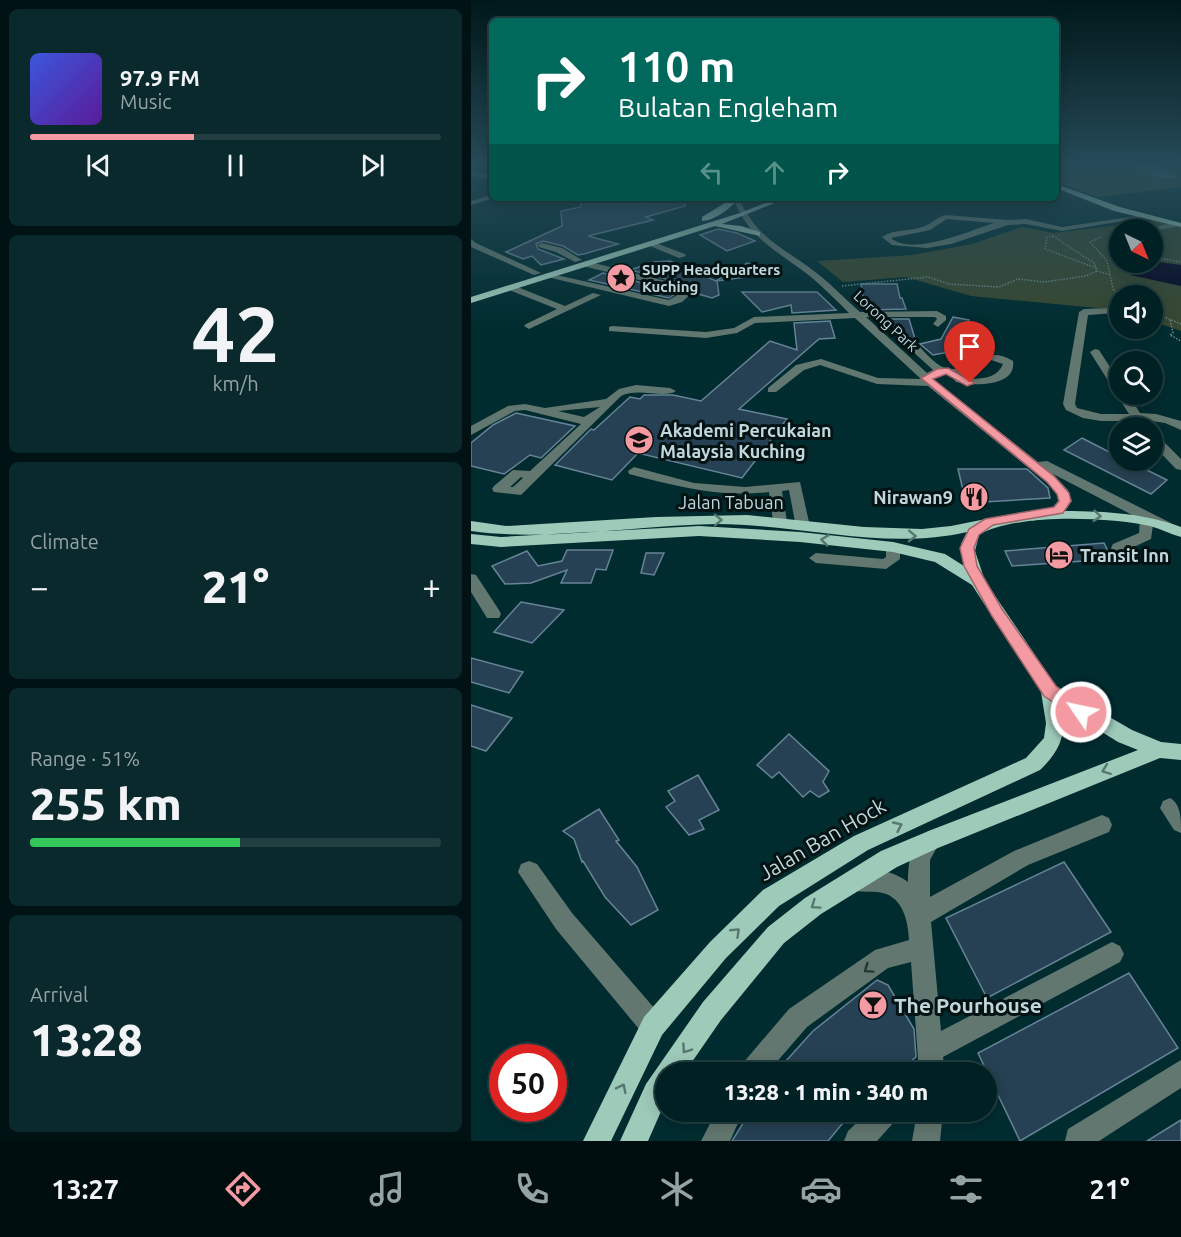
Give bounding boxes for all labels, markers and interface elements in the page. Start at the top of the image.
icon: right [519,42,597,120]
text: 110 m [618,43,735,90]
text: 97.9 FM [120,65,200,90]
text: Music [120,90,172,113]
text: Bulatan Engleham [618,92,838,122]
icon: previous [82,149,115,182]
icon: pause [219,149,252,182]
icon: next [356,149,389,182]
icon: left [695,156,728,189]
icon: ahead [758,156,791,189]
icon: right [821,156,854,189]
north arrow [1109,219,1163,273]
map controls [1109,219,1163,471]
place label: SUPP Headquarters Kuching [642,261,780,295]
place icon: SUPP Headquarters Kuching [605,262,637,294]
button: sound [1109,285,1163,339]
street label: Lorong Park [850,287,922,355]
text: 42 [192,289,279,377]
pin [944,321,995,383]
icon: arrive [953,330,986,363]
button: search [1109,351,1163,405]
text: km/h [212,372,259,395]
button: layers [1109,417,1163,471]
place label: Akademi Percukaian Malaysia Kuching [660,420,831,461]
school or university icon: Akademi Percukaian Malaysia Kuching [623,424,655,456]
restaurant icon: Nirawan9 [958,481,990,513]
place label: Nirawan9 [873,487,953,507]
street label: Jalan Tabuan [678,492,784,512]
one-way arrow [1092,509,1101,522]
one-way arrow [713,514,722,526]
one-way arrow [907,529,916,542]
text: Climate [30,530,99,553]
one-way arrow [821,534,830,546]
hotel icon: Transit Inn [1043,539,1075,571]
place label: Transit Inn [1080,545,1169,565]
text: 21° [202,561,269,612]
text: − [30,568,49,605]
text: + [422,568,441,605]
position arrow [1049,680,1113,744]
text: Range · 51% [30,747,140,770]
one-way arrow [1101,763,1112,775]
text: 255 km [30,778,182,829]
street label: Jalan Ban Hock [754,793,890,885]
one-way arrow [891,821,902,833]
one-way arrow [811,898,822,909]
one-way arrow [729,928,739,939]
one-way arrow [864,962,875,973]
text: Arrival [30,983,88,1006]
bar icon: The Pourhouse [857,989,889,1021]
place label: The Pourhouse [894,993,1042,1017]
text: 13:28 [30,1014,143,1065]
one-way arrow [682,1042,693,1053]
speed limit sign: 50 [489,1044,567,1122]
text: 13:28 · 1 min · 340 m [724,1079,928,1104]
one-way arrow [615,1084,627,1095]
icon: directions [222,1168,264,1210]
icon: music [366,1168,408,1210]
icon: phone [511,1168,553,1210]
icon: climate [656,1168,698,1210]
icon: car [800,1168,842,1210]
icon: filters [945,1168,987,1210]
text: 13:27 [51,1174,119,1204]
text: 21° [1090,1174,1130,1204]

